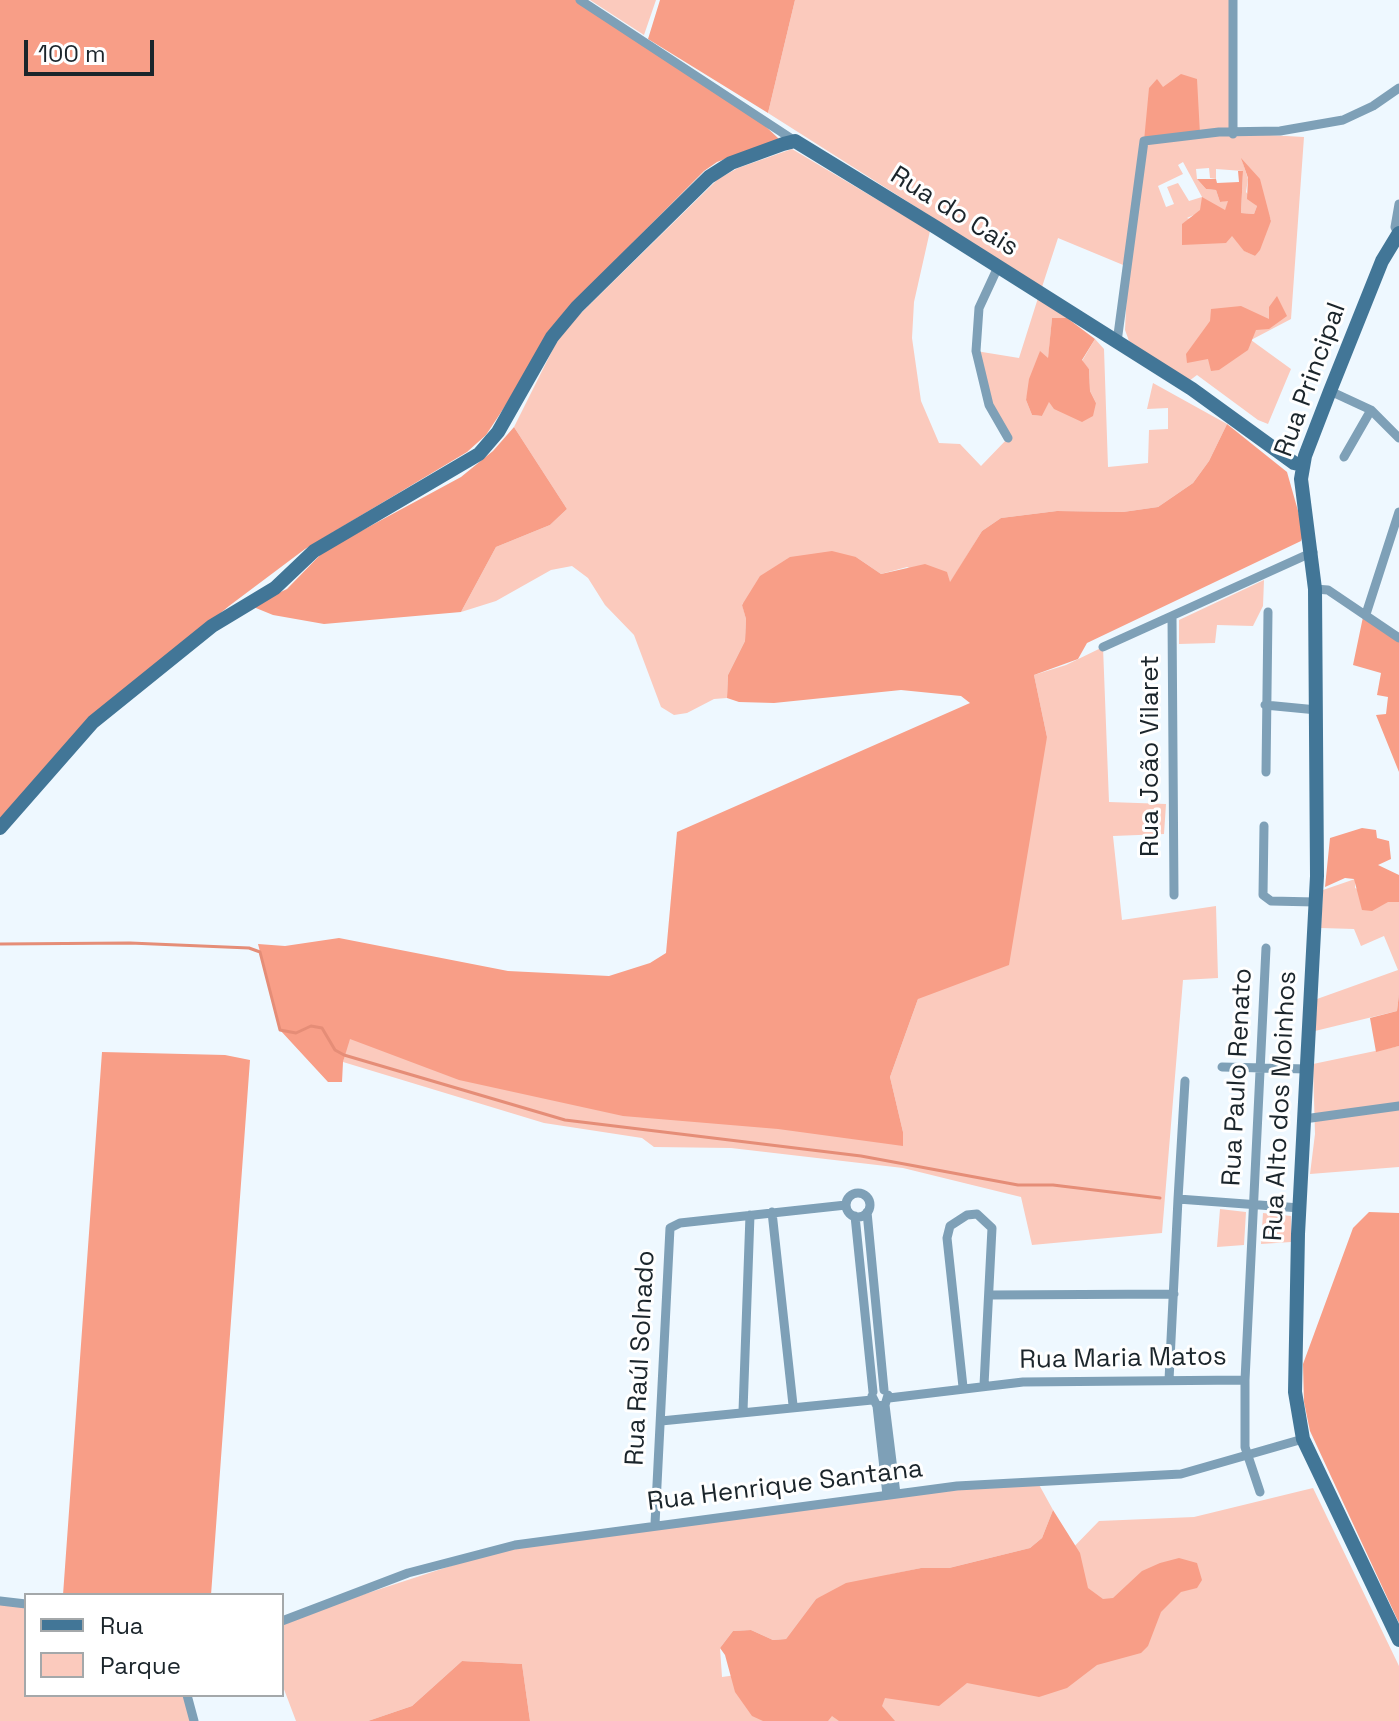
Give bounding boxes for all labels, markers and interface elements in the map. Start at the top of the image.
scale bar [28,24,158,74]
text: 100 m [38,38,106,69]
street label: Rua do Cais [884,160,1024,264]
street label: Rua Principal [1269,299,1353,461]
street label: Rua João Vilaret [1135,655,1167,857]
street label: Rua Paulo Renato [1217,967,1259,1187]
street label: Rua Alto dos Moinhos [1258,970,1304,1242]
street label: Rua Raúl Solnado [620,1249,662,1467]
street label: Rua Maria Matos [1019,1342,1227,1376]
street label: Rua Henrique Santana [645,1454,925,1518]
legend [24,1593,284,1697]
text: Rua [100,1610,144,1641]
text: Parque [100,1650,181,1681]

